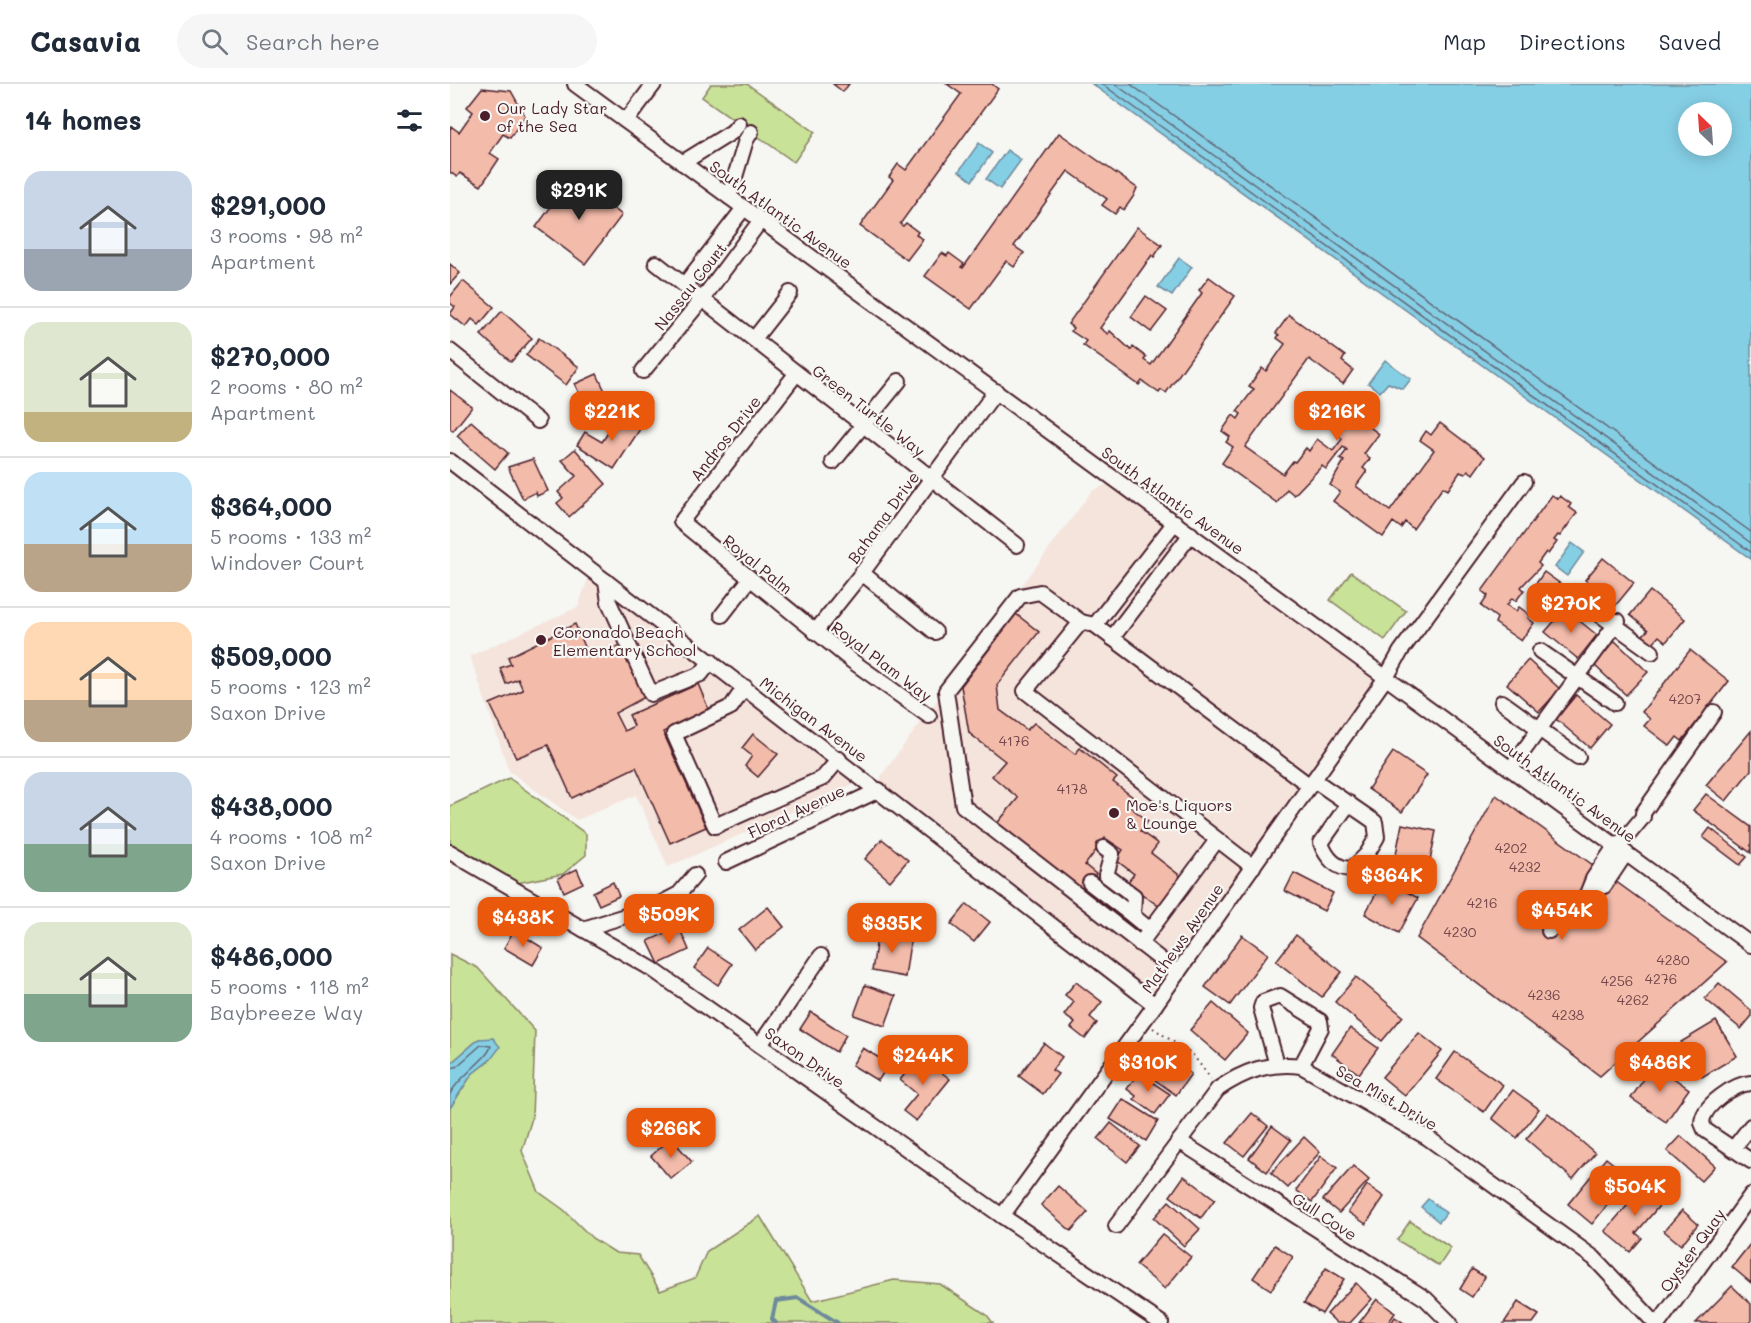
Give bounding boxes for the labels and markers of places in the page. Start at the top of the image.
place label: Our Lady Star of the Sea [497,97,608,136]
marker: Our Lady Star of the Sea [478,109,492,123]
pin: $291K [537,170,621,221]
pin: $221K [570,391,654,442]
pin: $216K [1295,391,1379,442]
pin: $270K [1529,583,1613,634]
place label: Coronado Beach Elementary School [553,621,697,660]
marker: Coronado Beach Elementary School [534,633,548,647]
place label: Moe's Liquors & Lounge [1126,794,1232,833]
marker: Moe's Liquors & Lounge [1107,806,1121,820]
pin: $364K [1350,855,1434,906]
pin: $454K [1520,890,1604,941]
pin: $509K [627,894,711,945]
pin: $438K [481,897,565,948]
pin: $335K [850,903,934,954]
pin: $244K [881,1035,965,1086]
pin: $310K [1106,1042,1190,1093]
pin: $486K [1618,1042,1702,1093]
pin: $266K [629,1108,713,1159]
pin: $504K [1593,1166,1677,1217]

